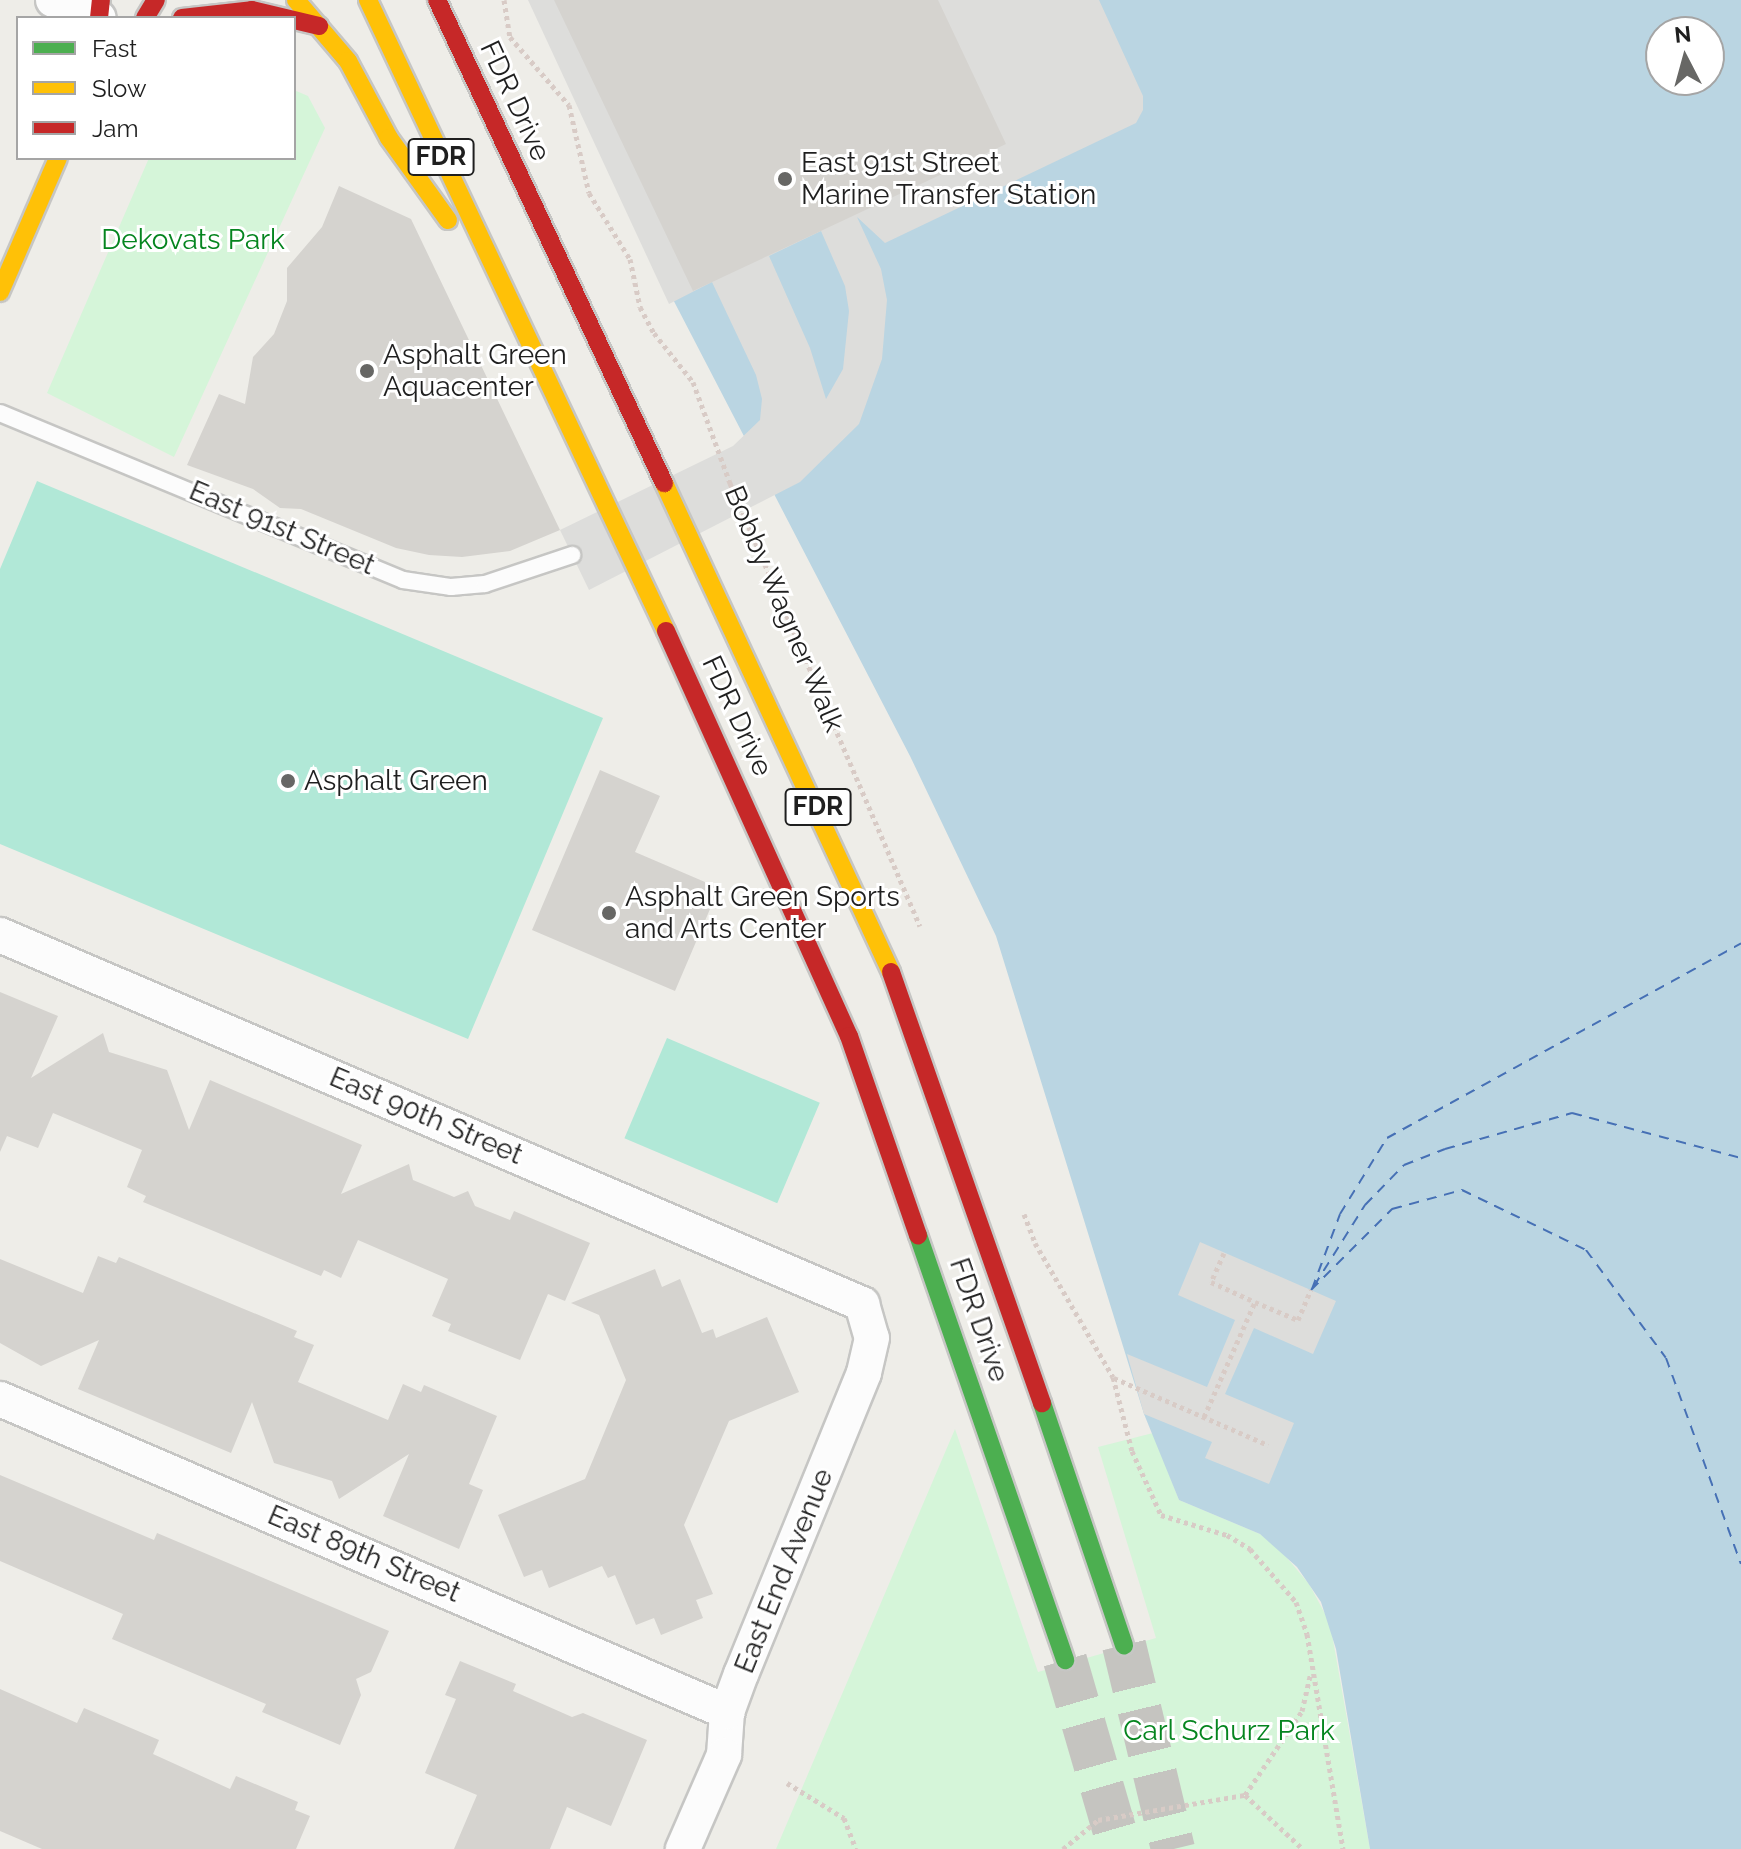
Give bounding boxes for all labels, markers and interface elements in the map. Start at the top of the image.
legend [16,16,296,160]
north arrow [1645,16,1725,96]
text: N [1673,20,1692,48]
text: Fast [92,34,137,63]
street label: FDR Drive [473,36,557,166]
text: Slow [92,74,146,103]
text: Jam [92,114,138,143]
road number: FDR [407,135,475,179]
place label: East 91st Street Marine Transfer Station [801,146,1098,212]
marker: East 91st Street Marine Transfer Station [776,170,794,188]
park label: Dekovats Park [101,223,285,257]
place label: Asphalt Green Aquacenter [383,338,567,404]
marker: Asphalt Green Aquacenter [358,362,376,380]
street label: East 91st Street [184,474,380,582]
street label: Bobby Wagner Walk [716,479,852,739]
street label: FDR Drive [695,651,779,781]
place label: Asphalt Green [304,764,488,798]
marker: Asphalt Green [279,772,297,790]
road number: FDR [784,785,852,829]
place label: Asphalt Green Sports and Arts Center [625,880,900,946]
marker: Asphalt Green Sports and Arts Center [600,904,618,922]
street label: East 90th Street [324,1060,528,1172]
street label: FDR Drive [942,1254,1016,1386]
street label: East End Avenue [728,1464,840,1678]
street label: East 89th Street [263,1498,465,1610]
park label: Carl Schurz Park [1123,1714,1335,1748]

